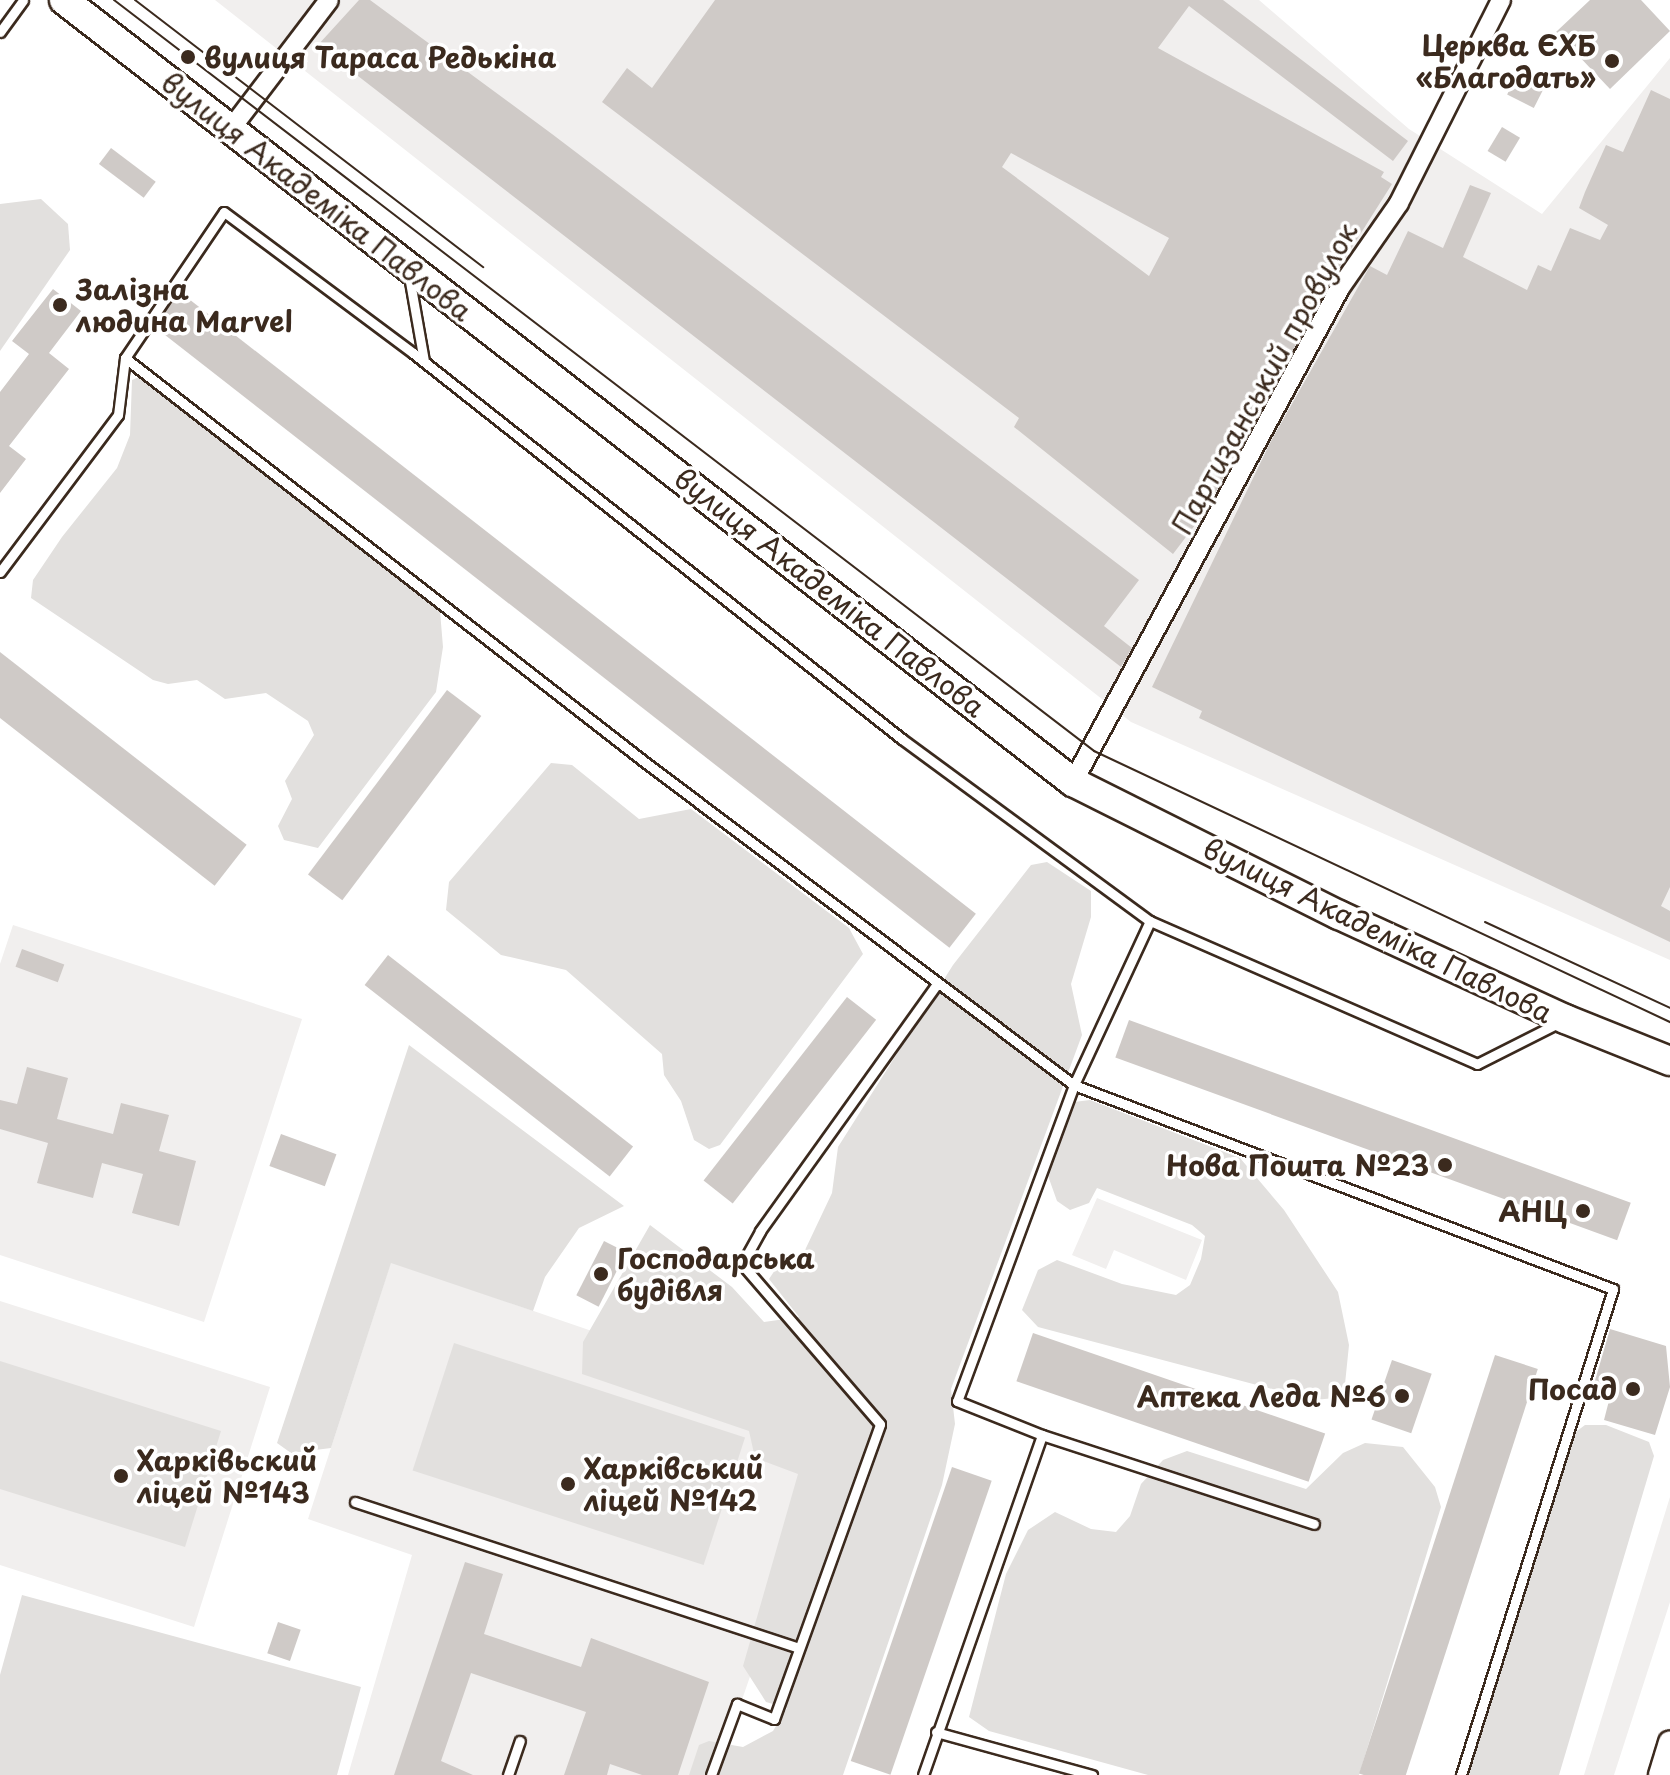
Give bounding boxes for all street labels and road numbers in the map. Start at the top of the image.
street label: вулиця Академіка Павлова [155,64,479,328]
street label: Партизанський провулок [1164,216,1364,540]
street label: вулиця Академіка Павлова [668,460,992,724]
street label: вулиця Академіка Павлова [1197,830,1559,1030]

